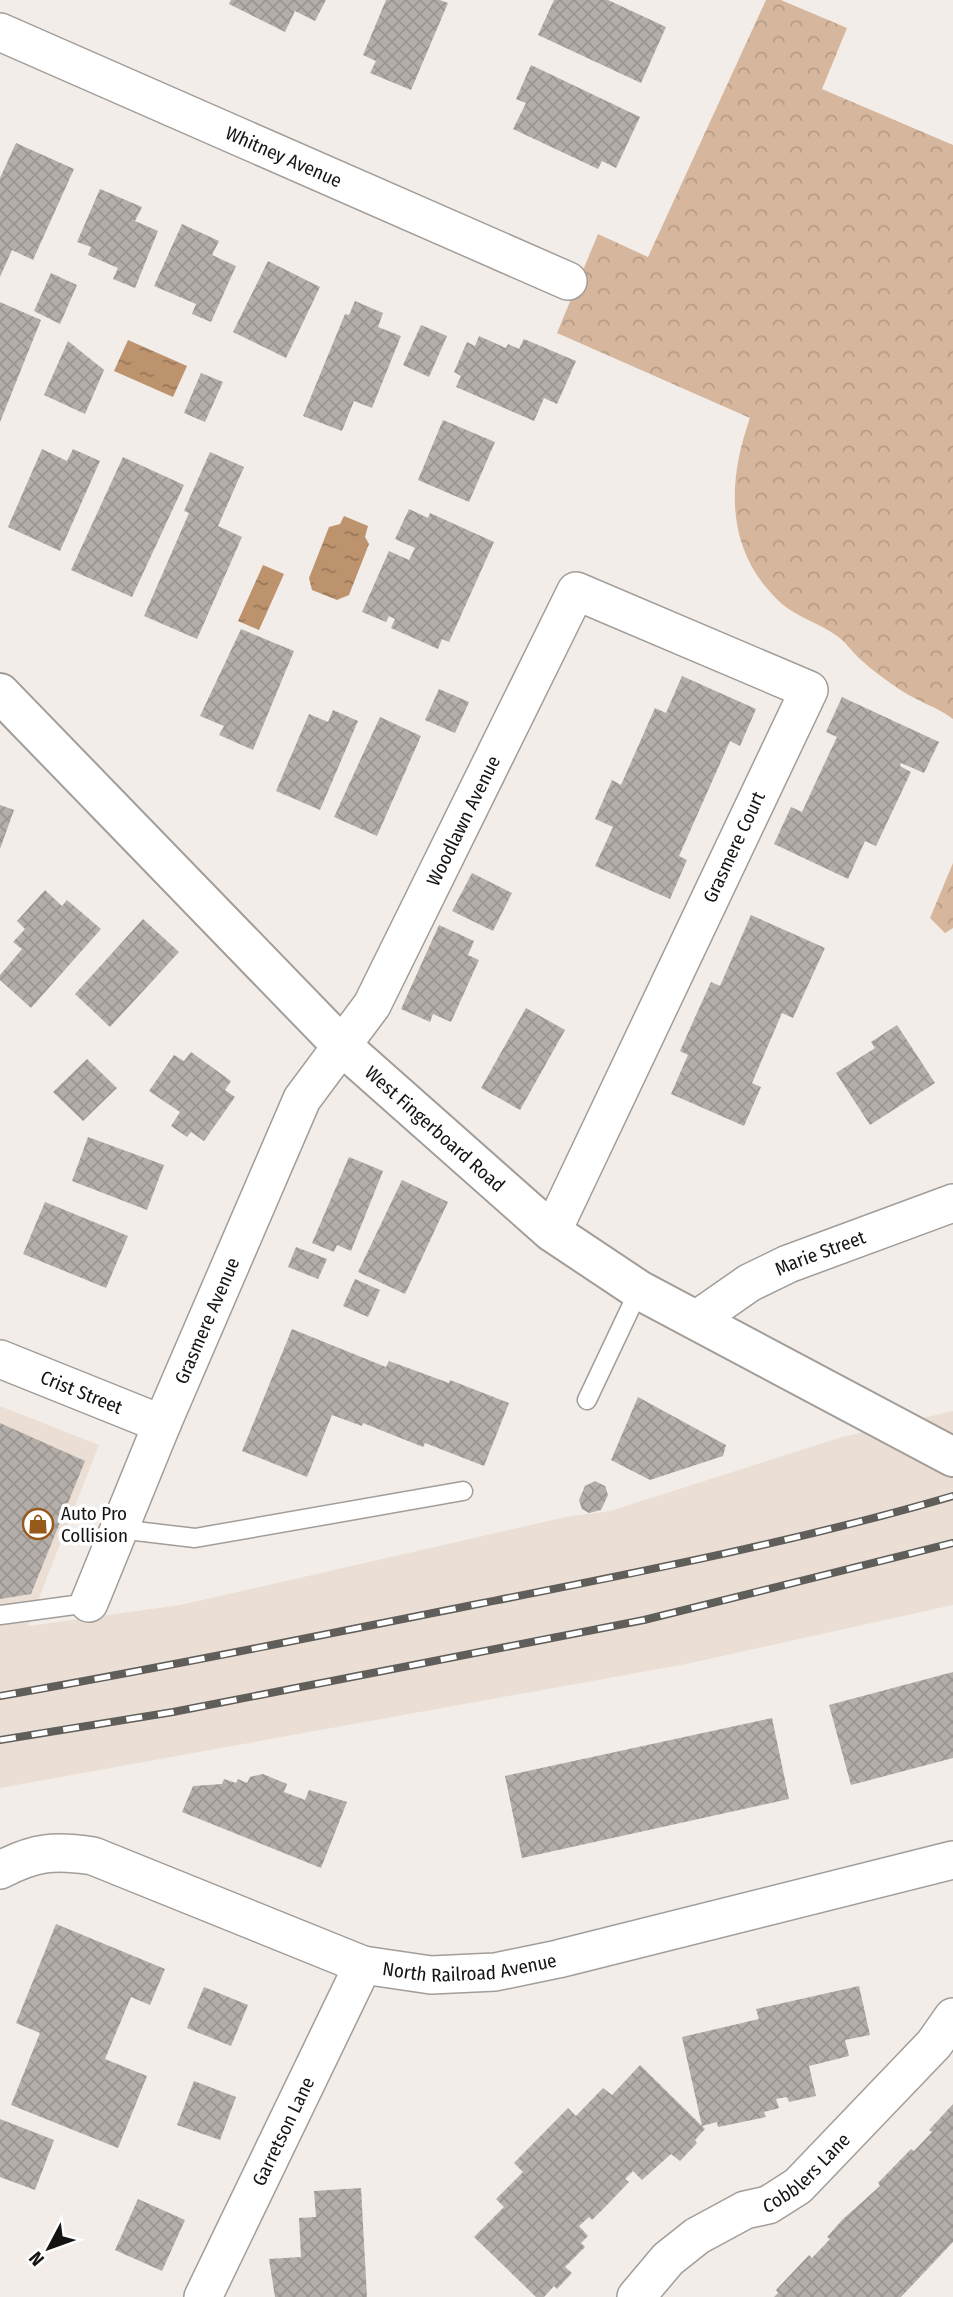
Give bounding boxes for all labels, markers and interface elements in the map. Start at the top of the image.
street label: Whitney Avenue [222,121,346,192]
street label: Woodlawn Avenue [421,752,505,890]
street label: Grasmere Court [698,787,770,906]
street label: West Fingerboard Road [361,1061,510,1196]
street label: Marie Street [771,1225,869,1280]
street label: Grasmere Avenue [169,1254,244,1387]
street label: Crist Street [37,1365,127,1419]
place label: Auto Pro Collision [61,1502,128,1547]
shop icon: Auto Pro Collision [21,1507,55,1541]
street label: North Railroad Avenue [381,1948,558,1986]
street label: Garretson Lane [247,2073,319,2189]
street label: Cobblers Lane [761,2128,854,2217]
north arrow [14,2213,84,2283]
text: N [24,2247,49,2271]

